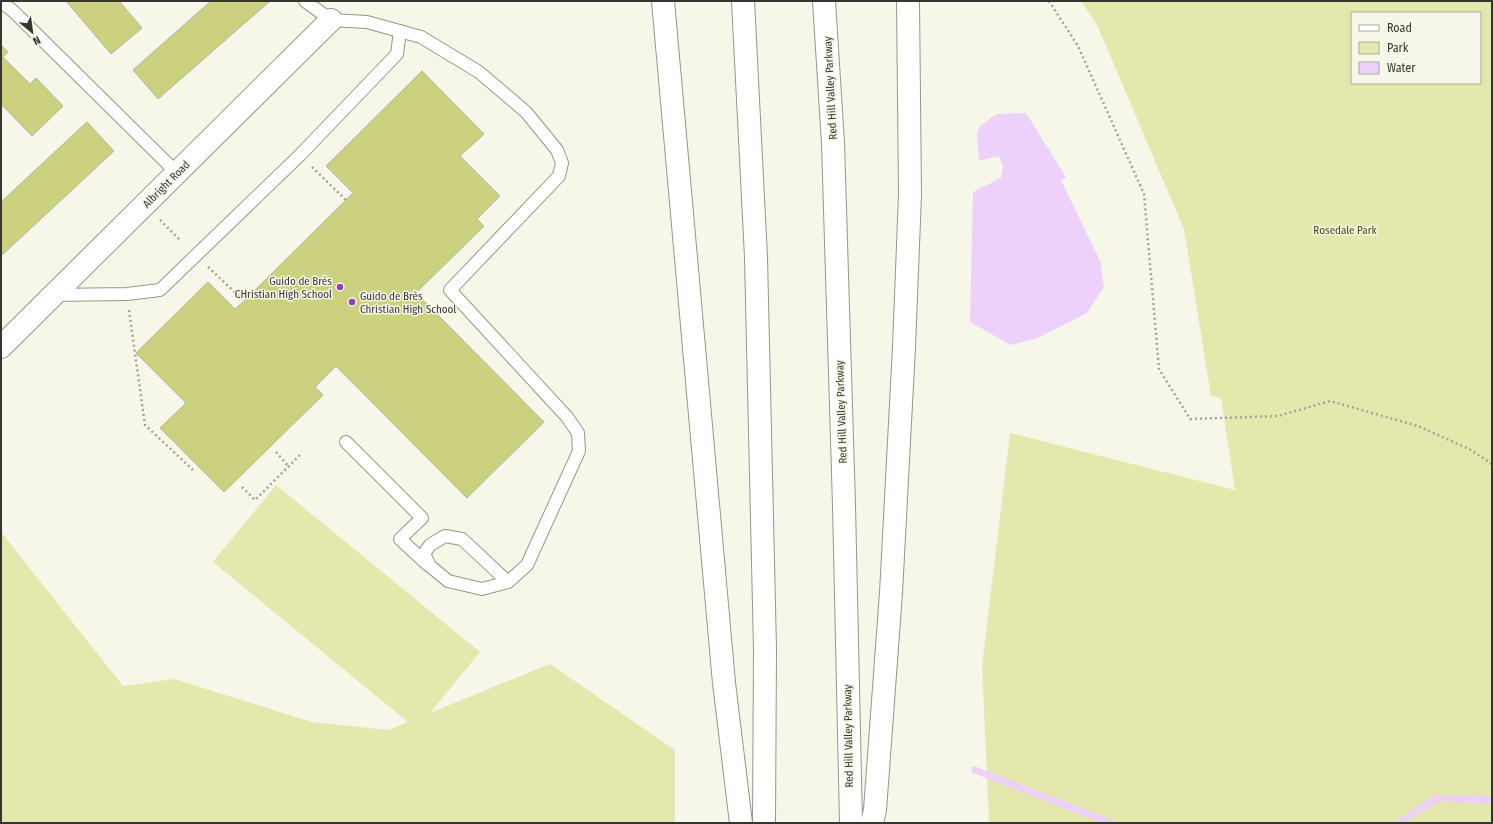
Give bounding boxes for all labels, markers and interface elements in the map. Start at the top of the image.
north arrow [12,12,52,52]
legend [1351,12,1481,84]
text: Road [1387,21,1412,35]
text: N [31,33,43,48]
street label: Red Hill Valley Parkway [821,36,840,140]
text: Park [1387,41,1409,55]
text: Water [1387,61,1416,75]
street label: Albright Road [140,158,193,211]
park label: Rosedale Park [1313,224,1378,237]
place label: Guido de Brès CHristian High School [235,275,332,301]
marker: Guido de Brès CHristian High School [335,282,345,292]
place label: Guido de Brès Christian High School [360,290,456,316]
marker: Guido de Brès Christian High School [347,297,357,307]
street label: Red Hill Valley Parkway [833,360,850,464]
street label: Red Hill Valley Parkway [841,684,856,788]

